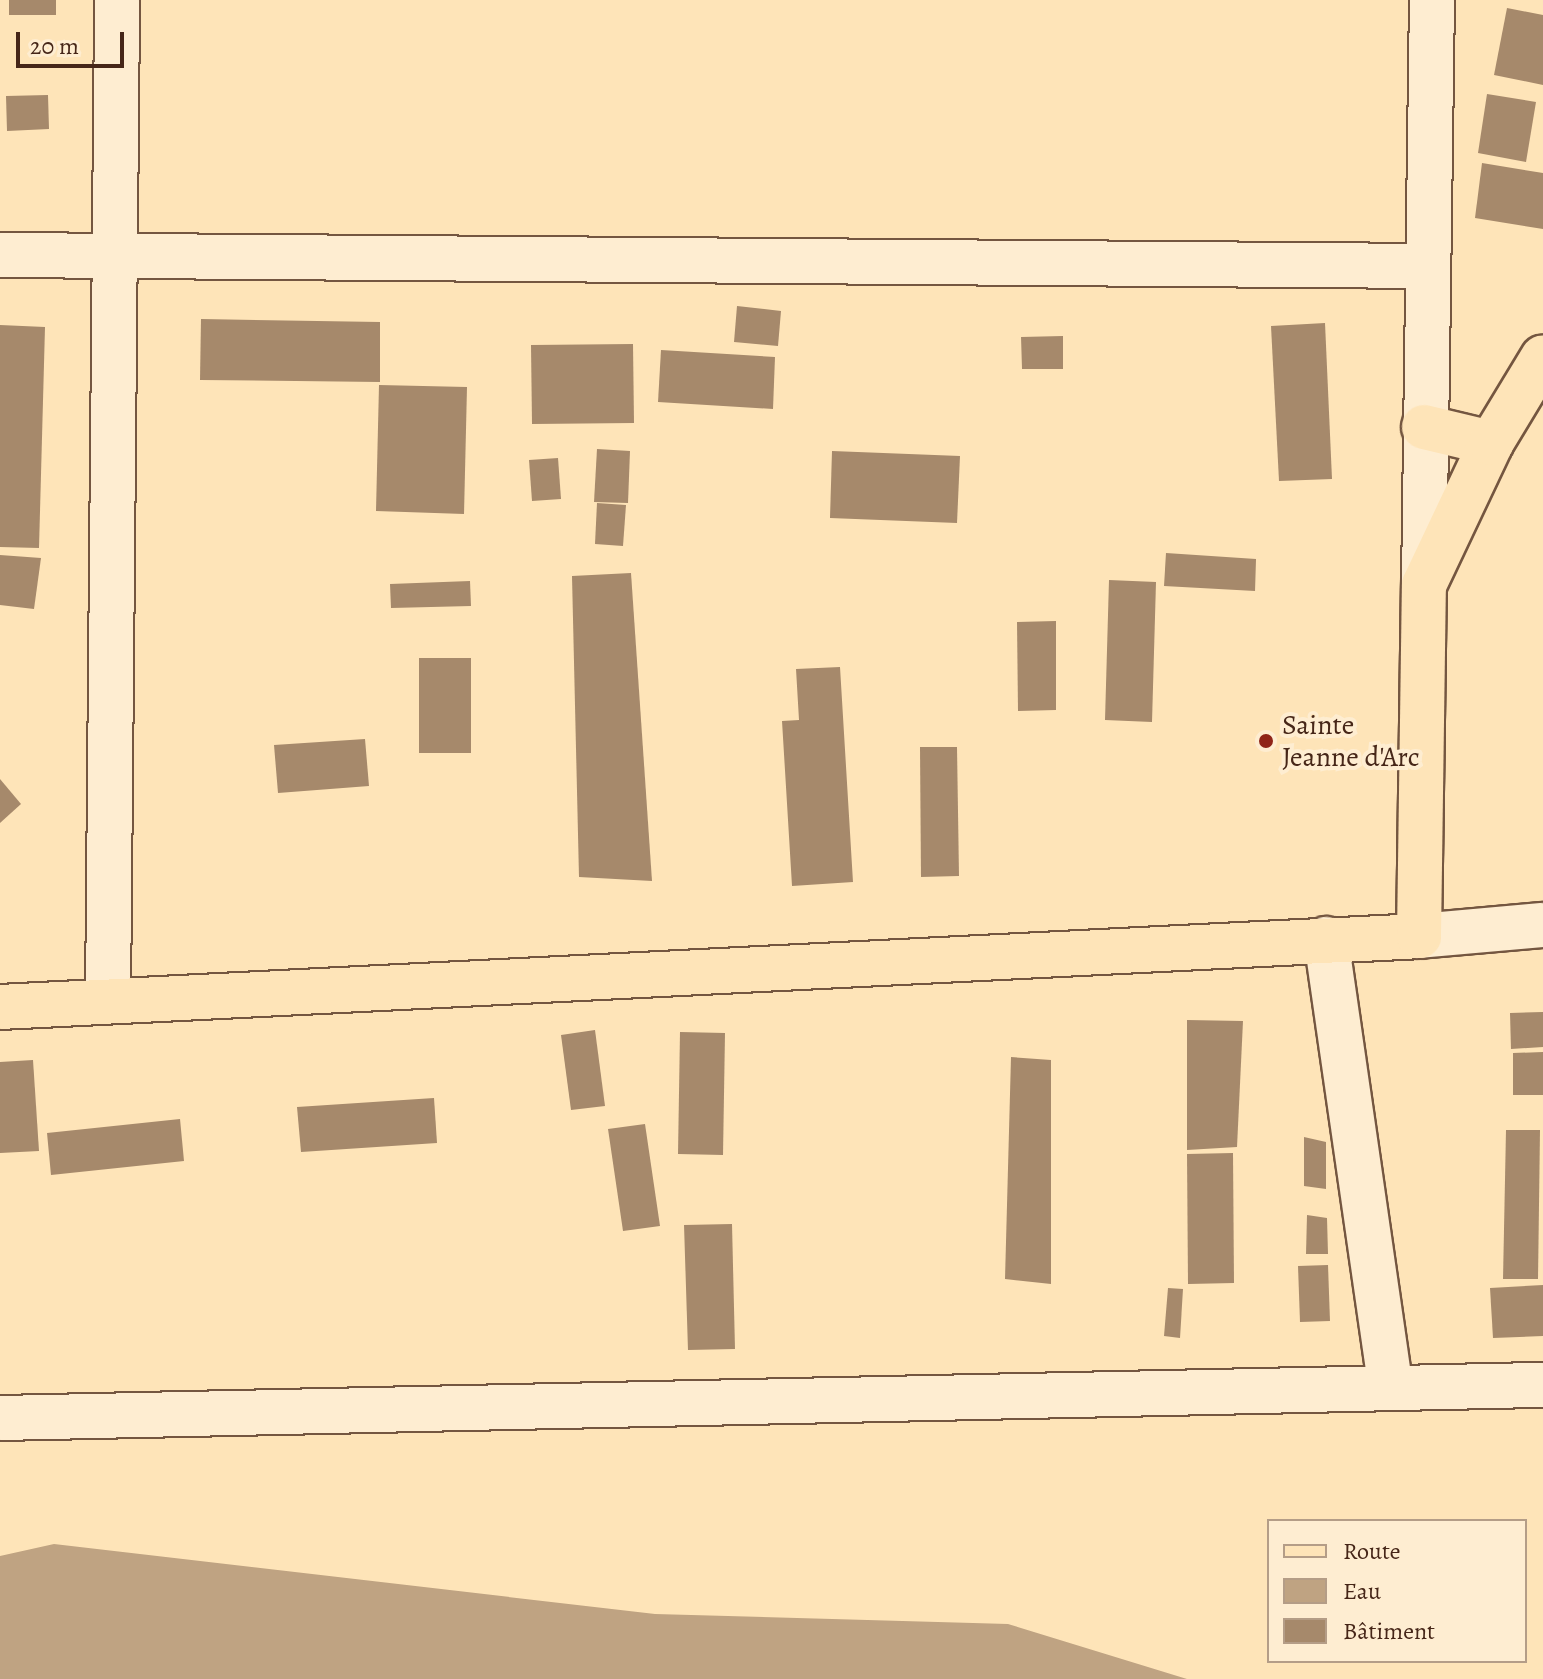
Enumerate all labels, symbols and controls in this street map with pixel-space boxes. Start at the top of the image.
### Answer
scale bar [20,16,128,66]
text: 20 m [30,30,79,62]
place label: Sainte Jeanne d'Arc [1282,708,1420,774]
marker: Sainte Jeanne d'Arc [1257,732,1275,750]
legend [1267,1519,1527,1663]
text: Route [1343,1535,1401,1567]
text: Eau [1343,1575,1381,1607]
text: Bâtiment [1343,1615,1435,1647]

